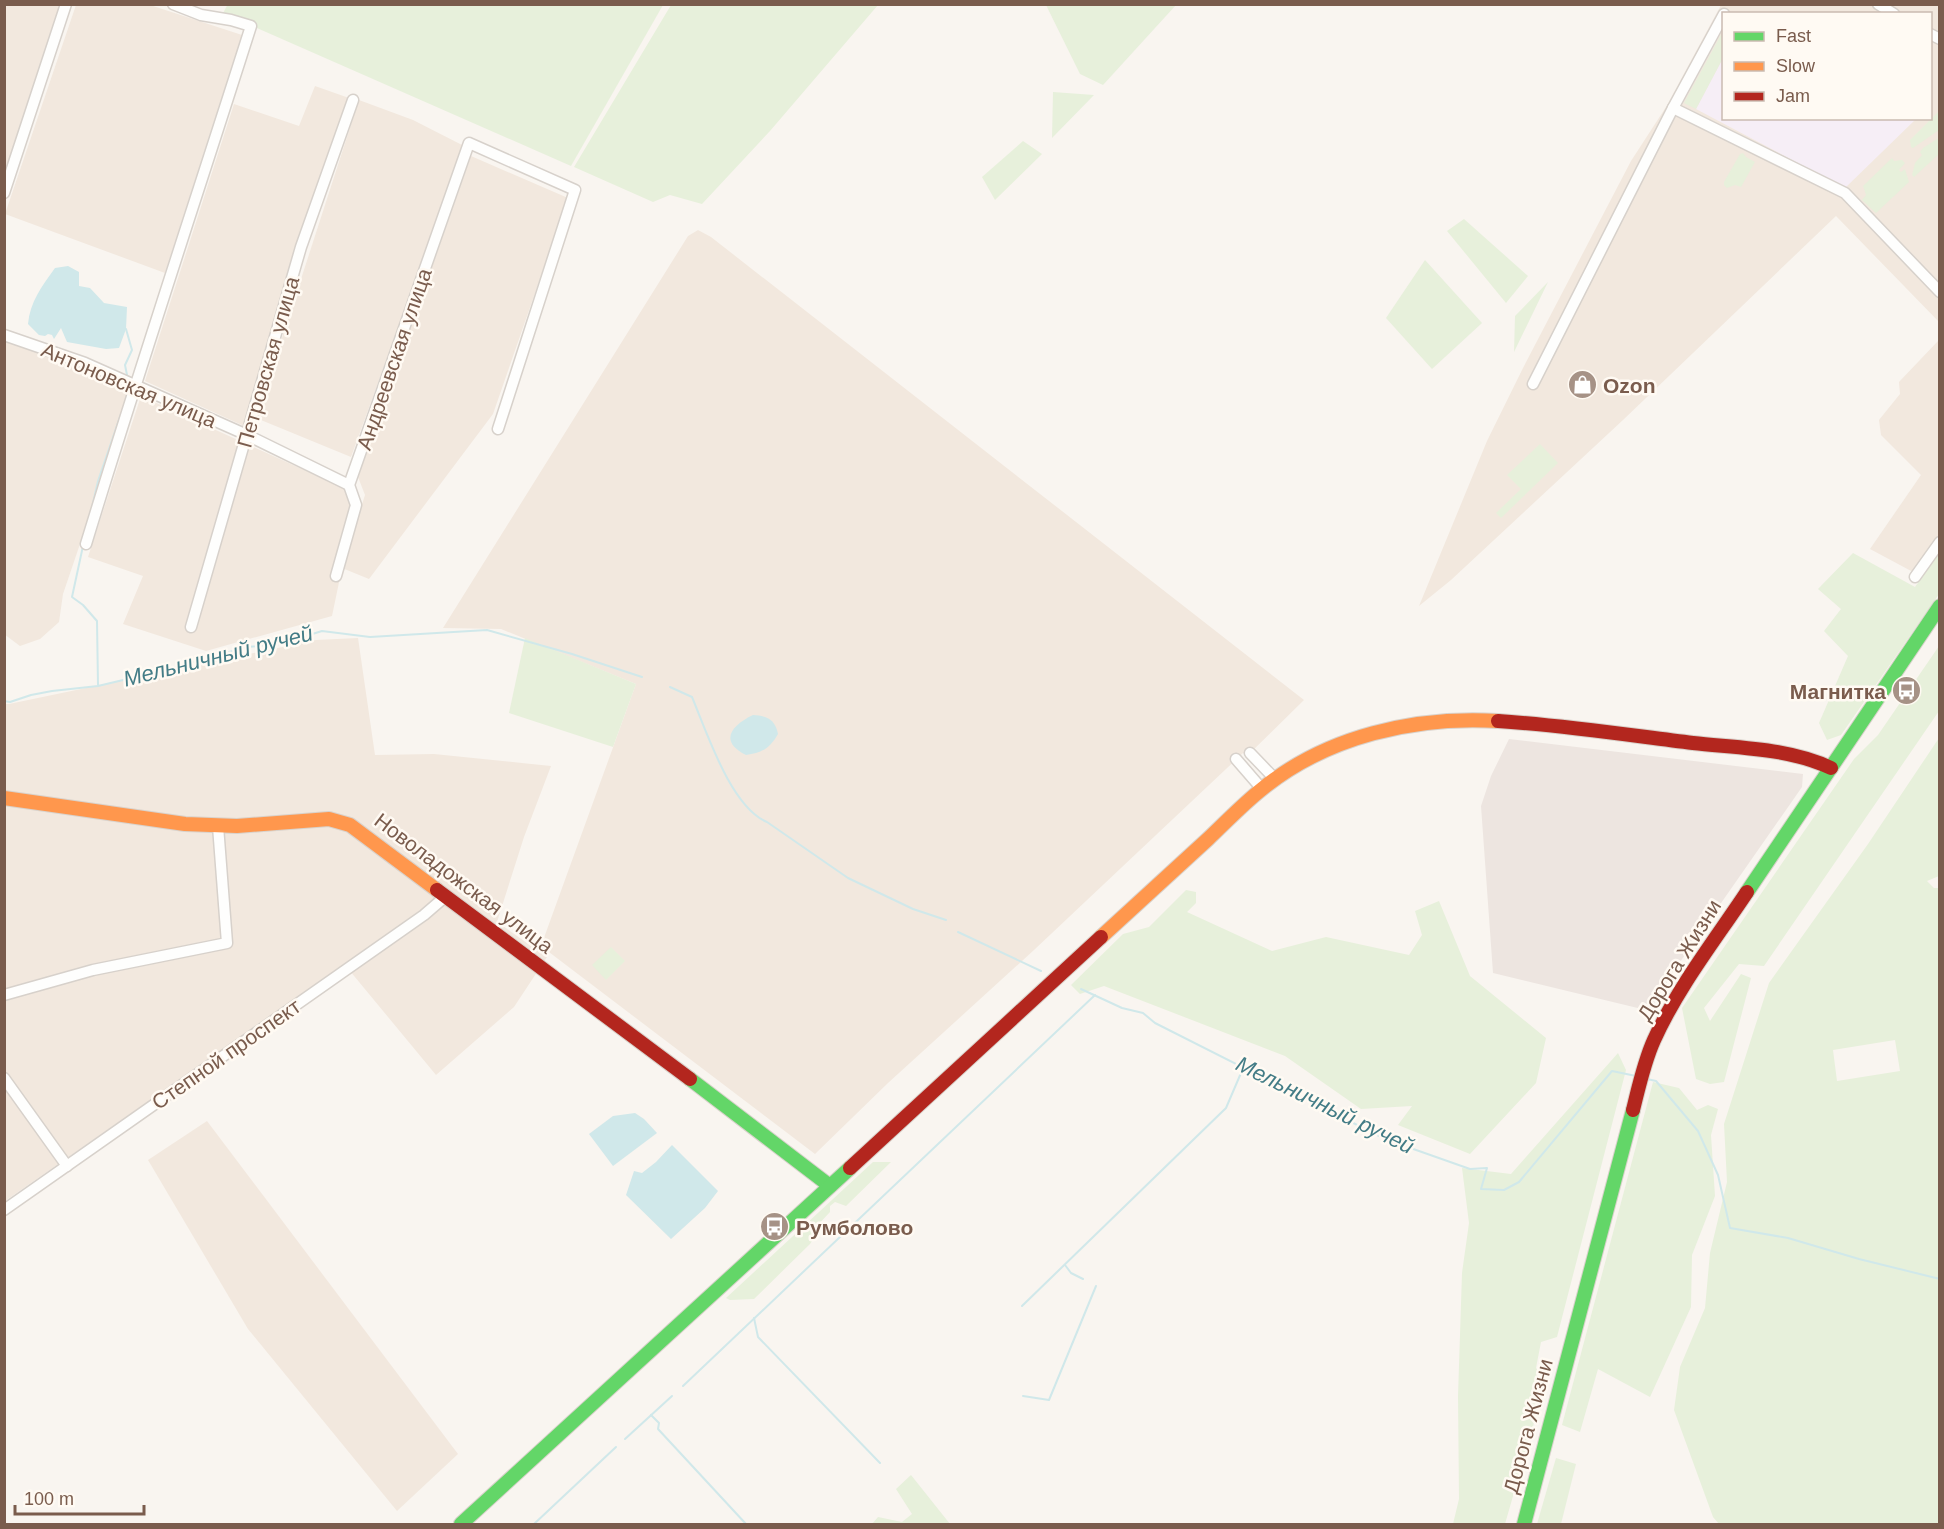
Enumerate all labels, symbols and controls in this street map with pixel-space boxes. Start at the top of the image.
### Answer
legend [1722,12,1932,120]
text: Fast [1776,26,1811,46]
text: Slow [1776,56,1816,76]
text: Jam [1776,86,1810,106]
street label: Андреевская улица [352,265,436,453]
street label: Петровская улица [233,274,303,450]
street label: Антоновская улица [38,338,220,432]
shop icon: Ozon [1566,369,1598,401]
place label: Ozon [1603,374,1656,397]
water label: Мельничный ручей [121,620,315,692]
bus stop icon: Магнитка [1891,675,1923,707]
place label: Магнитка [1790,680,1886,703]
street label: Новоладожская улица [370,808,558,958]
street label: Дорога Жизни [1633,895,1725,1025]
street label: Степной проспект [147,994,305,1114]
water label: Мельничный ручей [1232,1051,1418,1159]
bus stop icon: Румболово [759,1211,791,1243]
place label: Румболово [796,1216,913,1239]
street label: Дорога Жизни [1499,1356,1557,1496]
scale bar [15,1478,144,1516]
text: 100 m [24,1489,74,1509]

